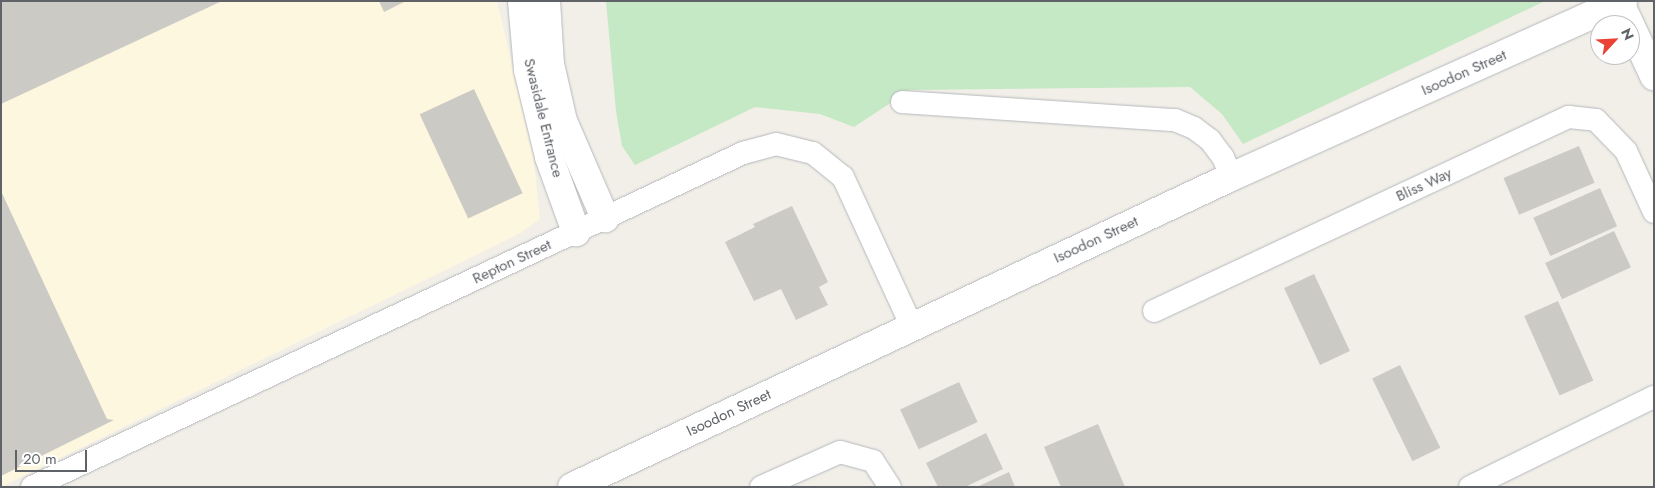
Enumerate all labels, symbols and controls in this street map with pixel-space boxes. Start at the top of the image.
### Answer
north arrow [1590,15,1640,65]
text: N [1616,25,1639,43]
street label: Isoodon Street [1419,46,1509,100]
street label: Swasidale Entrance [520,57,566,179]
street label: Bliss Way [1393,164,1455,206]
street label: Isoodon Street [1051,213,1141,267]
street label: Repton Street [470,236,554,288]
street label: Isoodon Street [684,386,774,440]
scale bar [18,440,90,472]
text: 20 m [23,448,57,470]

